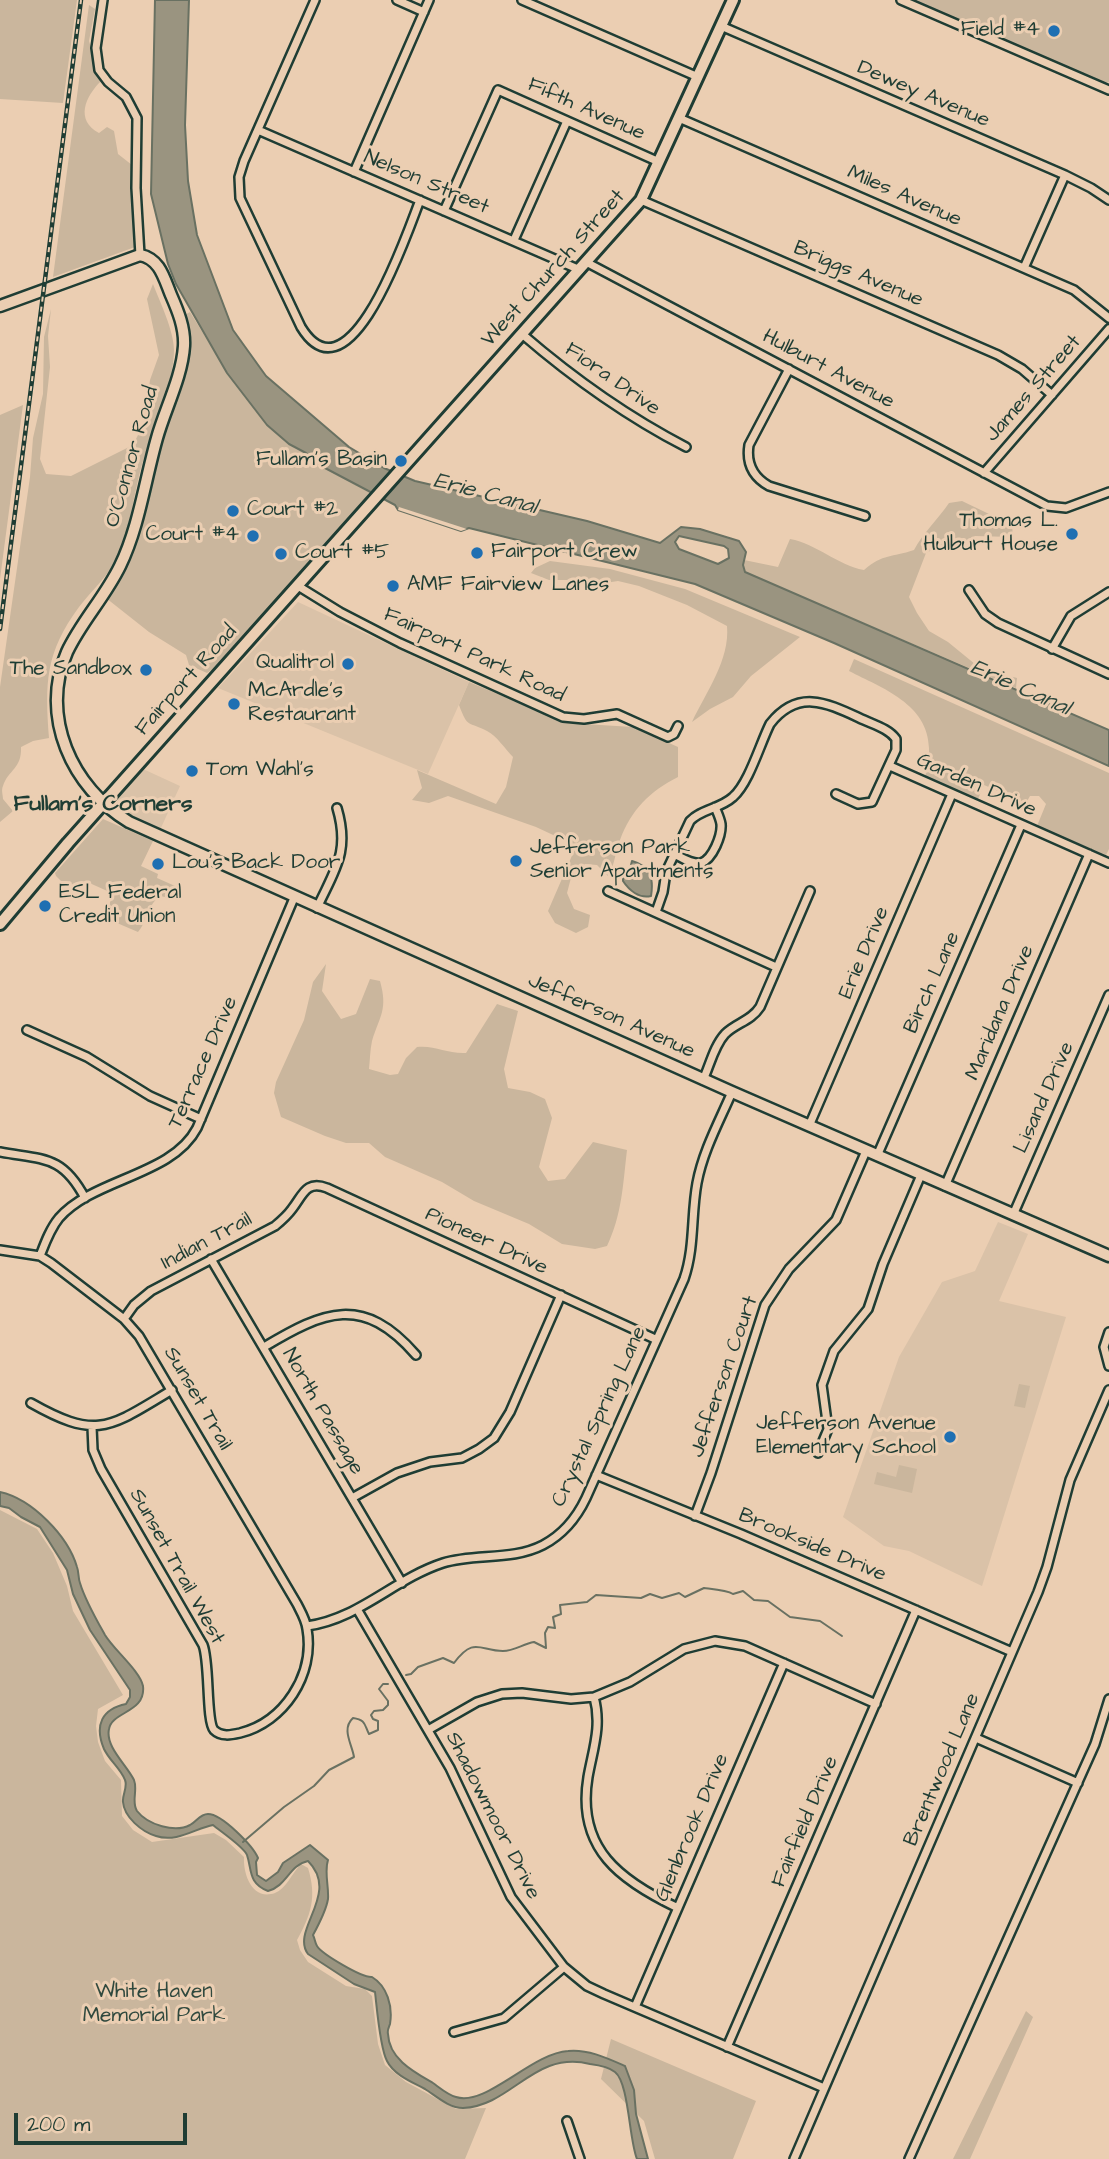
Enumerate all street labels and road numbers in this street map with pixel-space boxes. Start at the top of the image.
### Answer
street label: Dewey Avenue [853,56,993,134]
street label: Fifth Avenue [523,73,649,147]
street label: Nelson Street [359,145,493,221]
street label: Miles Avenue [843,161,965,233]
street label: West Church Street [477,185,631,353]
street label: Briggs Avenue [789,236,927,314]
street label: Hulburt Avenue [758,325,898,415]
street label: James Street [981,330,1087,448]
street label: Fiora Drive [559,338,665,422]
street label: O'Connor Road [101,384,165,530]
street label: Fairport Park Road [379,603,569,709]
street label: Fairport Road [131,620,243,742]
street label: Garden Drive [912,748,1040,824]
street label: Erie Drive [834,903,896,1003]
street label: Birch Lane [899,928,967,1038]
street label: Maridana Drive [961,942,1041,1084]
street label: Jefferson Avenue [524,969,698,1065]
street label: Terrace Drive [164,993,244,1133]
street label: Lisand Drive [1009,1038,1081,1158]
street label: Pioneer Drive [421,1203,551,1281]
street label: Indian Trail [157,1208,257,1276]
street label: Jefferson Court [686,1293,764,1461]
street label: Crystal Spring Lane [547,1323,653,1511]
street label: Sunset Trail [157,1343,237,1455]
street label: North Passage [276,1344,368,1480]
street label: Sunset Trail West [123,1485,229,1649]
street label: Brookside Drive [734,1504,890,1588]
street label: Brentwood Lane [899,1690,987,1850]
street label: Shadowmoor Drive [439,1728,545,1904]
street label: Glenbrook Drive [650,1750,736,1906]
street label: Fairfield Drive [767,1753,845,1891]

